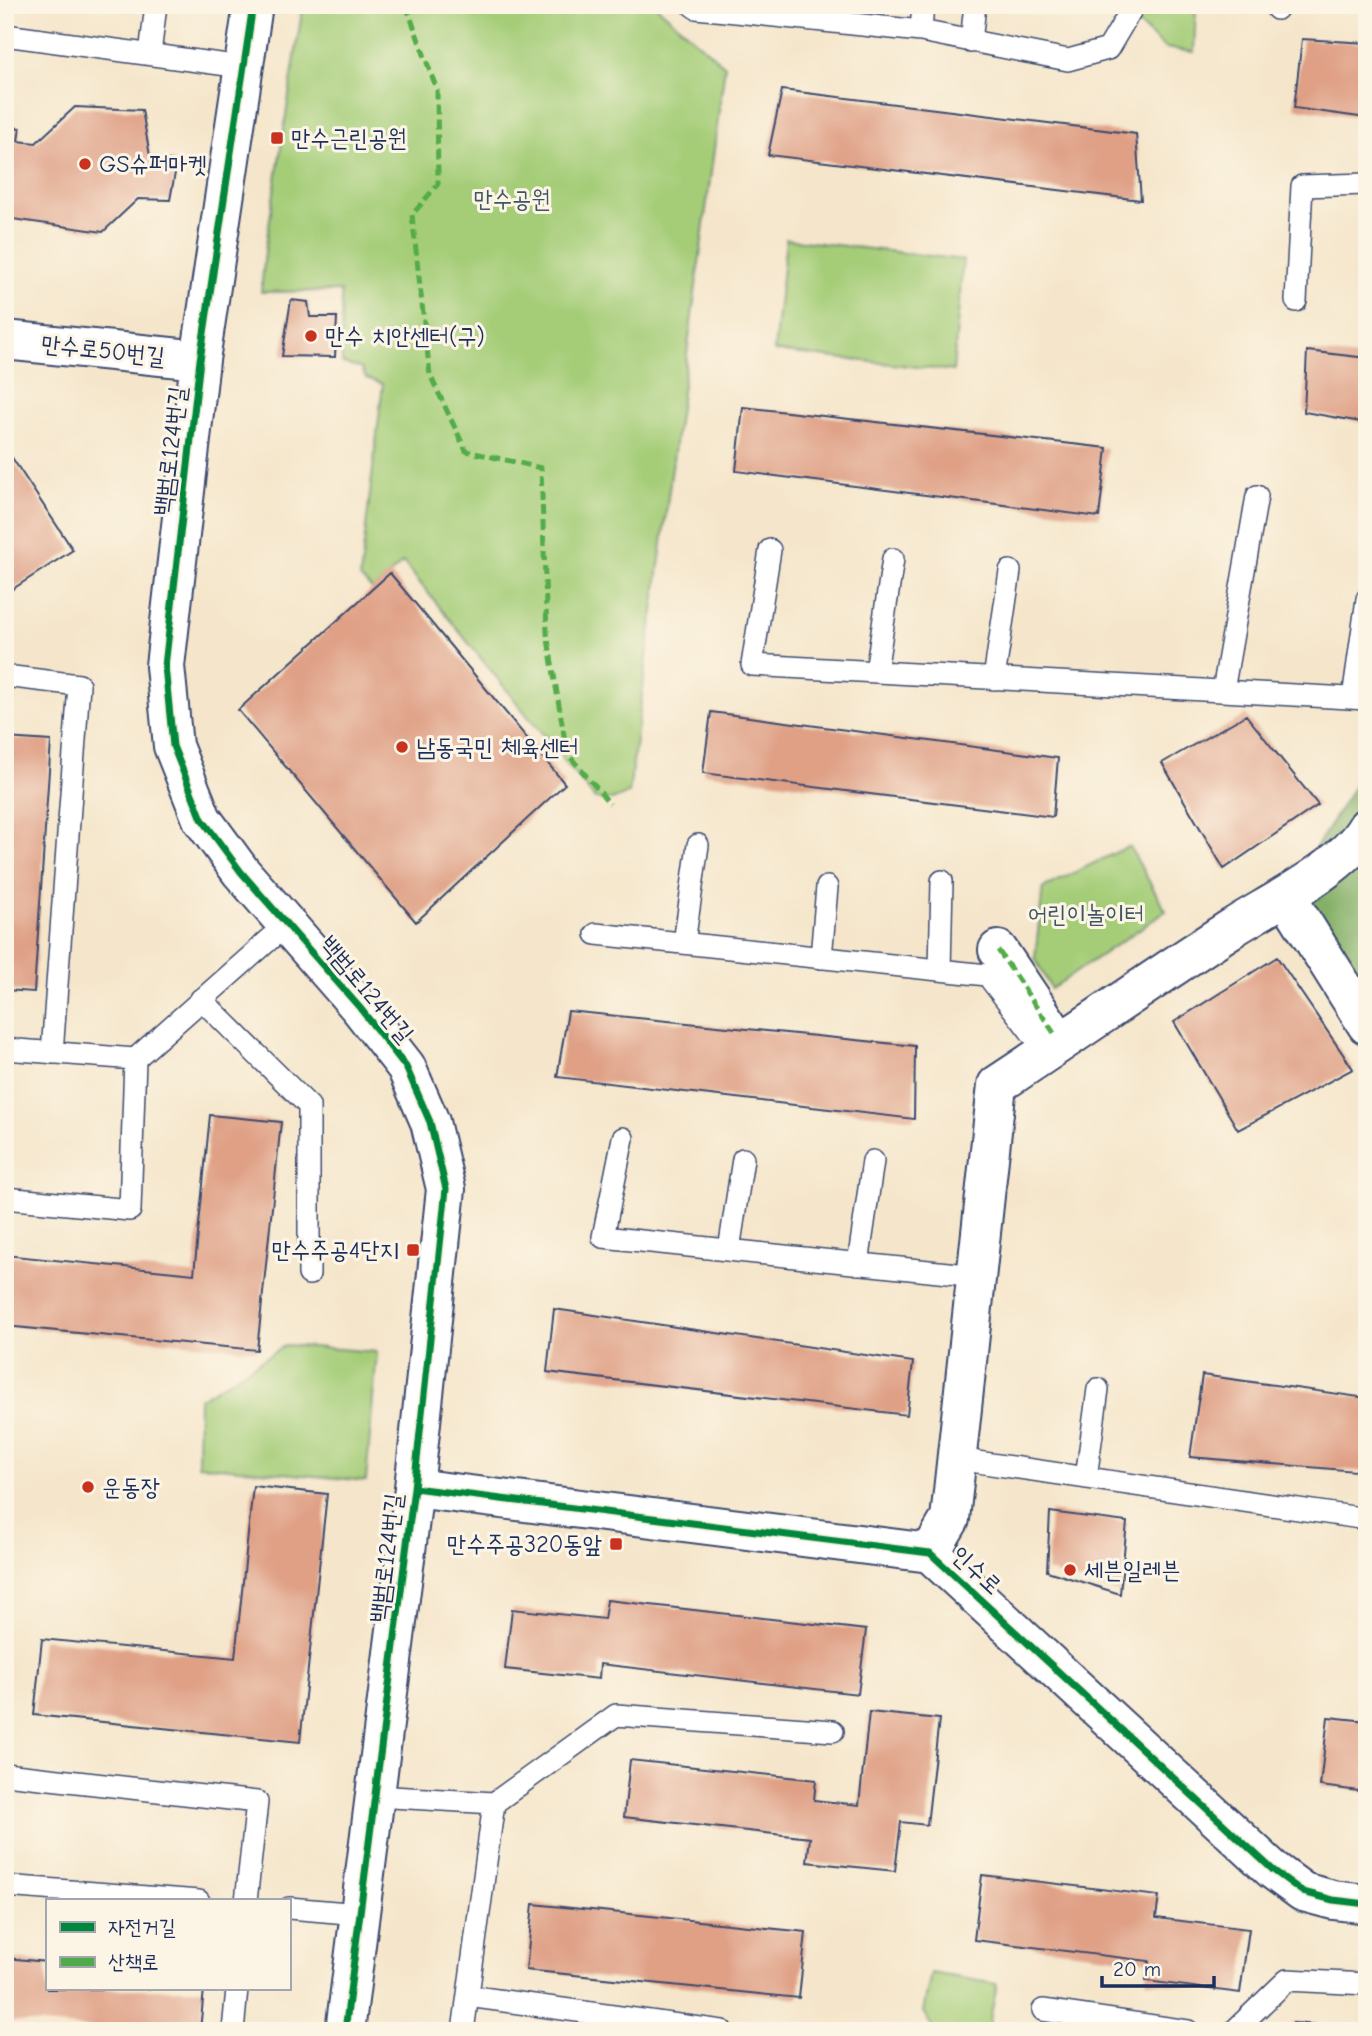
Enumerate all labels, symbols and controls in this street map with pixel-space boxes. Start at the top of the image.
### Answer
place label: 만수근린공원 [291,124,407,152]
marker: 만수근린공원 [269,130,285,146]
place label: GS슈퍼마켓 [99,150,207,178]
marker: GS슈퍼마켓 [77,156,93,172]
park label: 만수공원 [473,185,551,213]
place label: 만수 치안센터(구) [325,322,485,350]
marker: 만수 치안센터(구) [303,328,319,344]
street label: 만수로50번길 [40,330,166,370]
street label: 백범로124번길 [148,385,192,517]
place label: 남동국민 체육센터 [416,733,579,761]
marker: 남동국민 체육센터 [394,739,410,755]
park label: 어린이놀이터 [1028,900,1144,928]
street label: 백범로124번길 [314,930,420,1048]
place label: 만수주공4단지 [272,1236,399,1264]
marker: 만수주공4단지 [405,1242,421,1258]
place label: 운동장 [102,1473,160,1501]
marker: 운동장 [80,1479,96,1495]
street label: 백범로124번길 [364,1492,408,1624]
place label: 만수주공320동앞 [447,1530,602,1558]
marker: 만수주공320동앞 [608,1536,624,1552]
street label: 인수로 [946,1540,1008,1600]
place label: 세븐일레븐 [1084,1556,1181,1584]
marker: 세븐일레븐 [1062,1562,1078,1578]
legend [46,1899,290,1990]
text: 자전거길 [108,1915,176,1939]
scale bar [1102,1945,1214,1989]
text: 산책로 [108,1950,159,1974]
text: 20 m [1113,1957,1161,1981]

